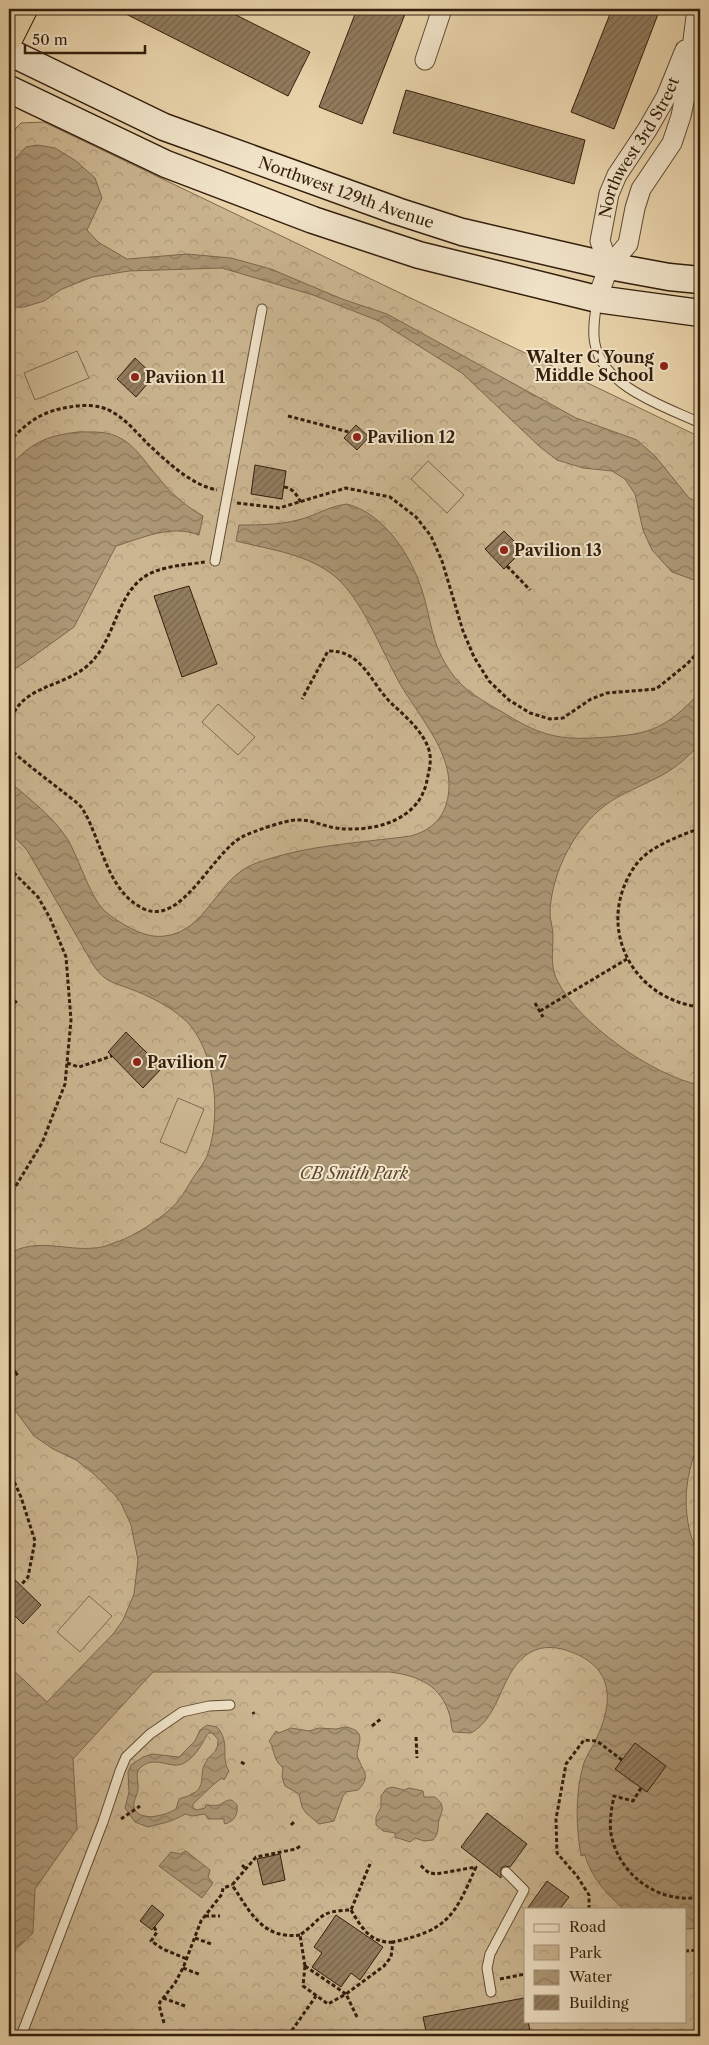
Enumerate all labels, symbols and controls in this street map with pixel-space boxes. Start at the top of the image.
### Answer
scale bar [25,22,145,54]
text: 50 m [32,30,68,49]
street label: Northwest 3rd Street [595,74,683,220]
street label: Northwest 129th Avenue [256,152,437,232]
place label: Walter C Young Middle School [525,347,655,385]
marker: Walter C Young Middle School [658,360,670,372]
place label: Paviion 11 [145,367,226,387]
marker: Paviion 11 [129,371,141,383]
place label: Pavilion 12 [367,427,455,447]
marker: Pavilion 12 [351,431,363,443]
place label: Pavilion 13 [514,540,602,560]
marker: Pavilion 13 [498,544,510,556]
place label: Pavilion 7 [147,1052,228,1072]
marker: Pavilion 7 [131,1056,143,1068]
park label: CB Smith Park [300,1163,409,1183]
legend [524,1908,686,2022]
text: Road [569,1917,606,1936]
text: Park [569,1943,603,1962]
text: Water [568,1967,613,1986]
text: Building [569,1993,629,2012]

